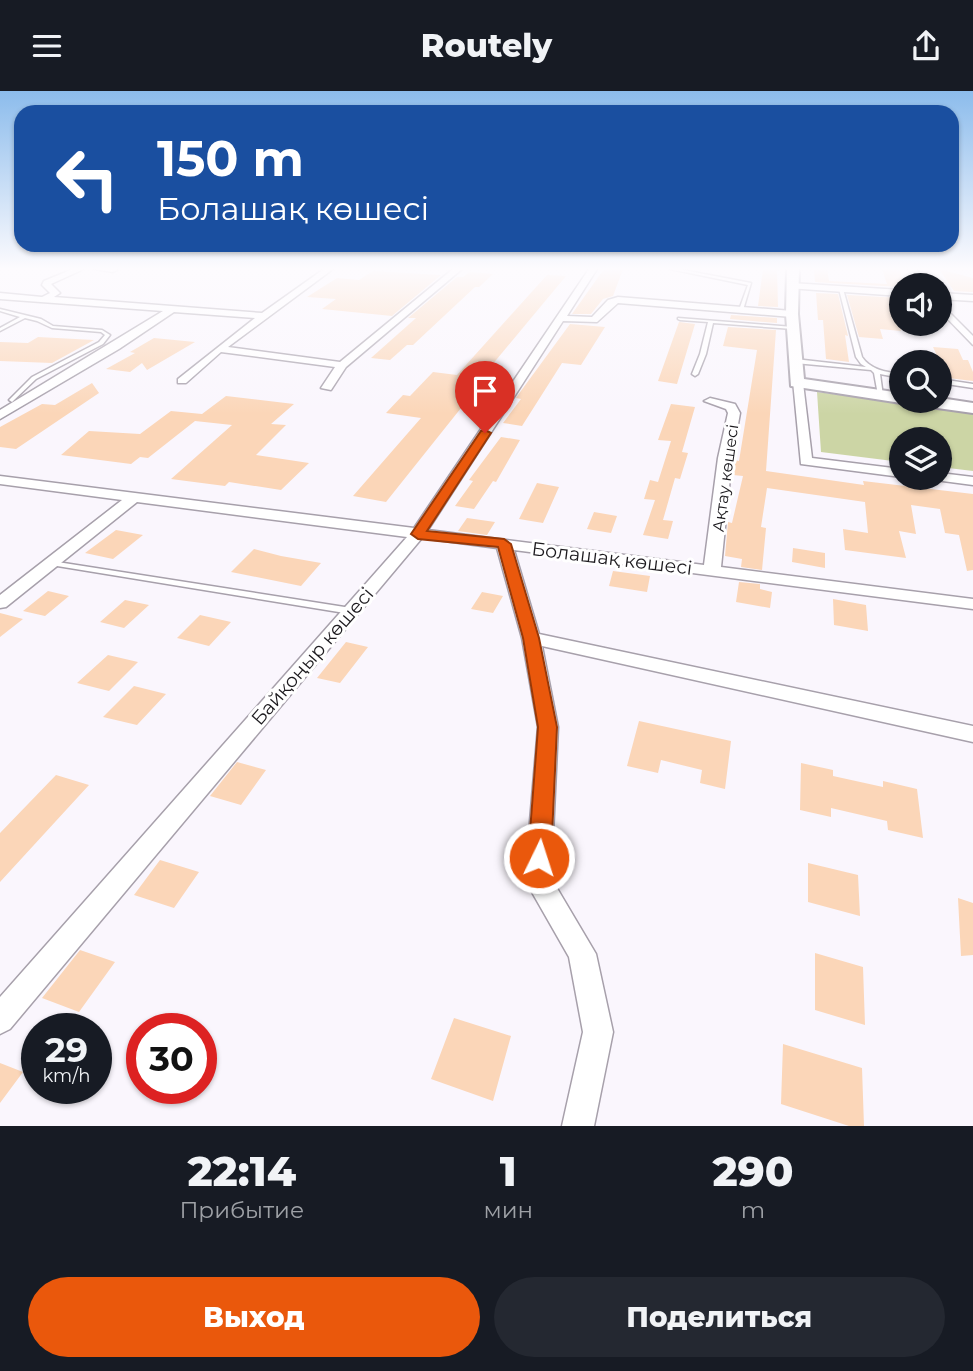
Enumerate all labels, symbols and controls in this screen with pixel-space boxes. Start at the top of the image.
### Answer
text: Routely [421,26,552,65]
icon: menu [28,27,66,65]
icon: share [907,27,945,65]
text: 150 m [157,129,304,188]
icon: left [42,133,133,224]
text: Болашақ көшесі [157,189,429,228]
map controls [889,273,952,490]
button: sound [889,273,952,336]
button: search [889,350,952,413]
pin [455,361,515,433]
icon: arrive [466,372,504,410]
street label: Ақтау көшесі [709,423,742,533]
button: layers [889,427,952,490]
street label: Болашақ көшесі [530,537,694,580]
street label: Байқоңыр көшесі [246,583,378,730]
position arrow [502,821,576,895]
speed limit sign: 30 [126,1013,217,1104]
text: 29 [45,1028,88,1071]
text: km/h [42,1065,91,1087]
text: 22:14 [187,1145,296,1197]
text: 1 [500,1145,517,1197]
text: 290 [712,1145,794,1197]
text: Прибытие [179,1196,304,1224]
text: мин [484,1196,533,1224]
text: m [741,1196,765,1224]
button: Выход [28,1277,480,1357]
button: Поделиться [494,1277,945,1357]

